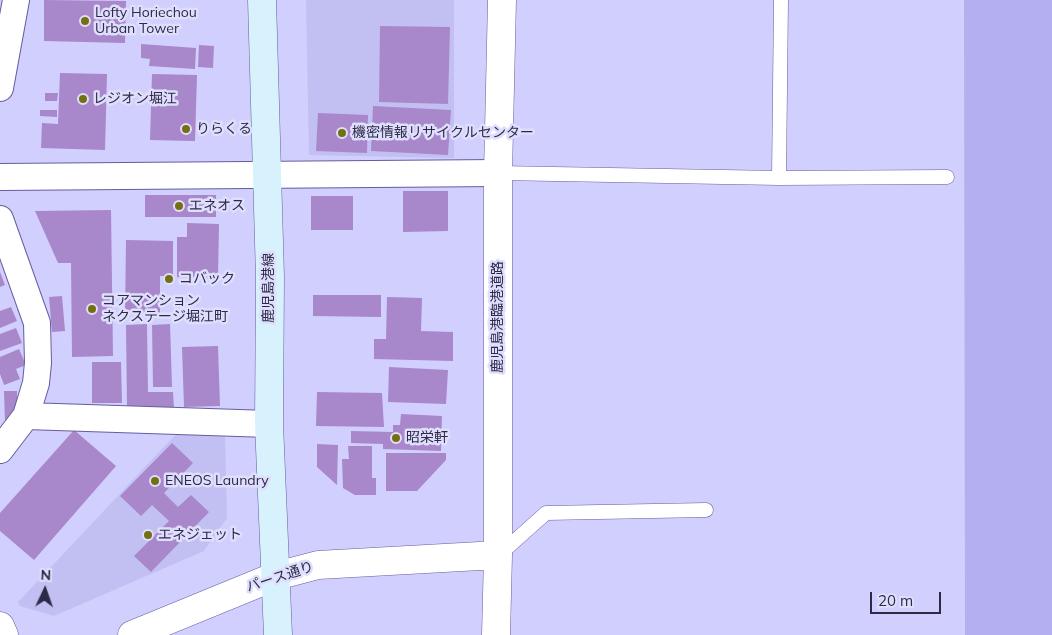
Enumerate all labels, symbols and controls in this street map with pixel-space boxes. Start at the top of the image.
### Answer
place label: Lofty Horiechou Urban Tower [95,5,197,38]
marker: Lofty Horiechou Urban Tower [79,15,91,27]
place label: レジオン堀江 [93,91,177,107]
marker: レジオン堀江 [77,93,89,105]
place label: りらくる [196,121,252,137]
marker: りらくる [180,123,192,135]
place label: 機密情報リサイクルセンター [352,125,534,141]
marker: 機密情報リサイクルセンター [336,127,348,139]
place label: エネオス [189,198,245,214]
marker: エネオス [173,200,185,212]
street label: 鹿児島港線 [261,253,277,323]
street label: 鹿児島港臨港道路 [490,261,506,373]
place label: コバック [179,271,235,287]
marker: コバック [163,273,175,285]
place label: コアマンション ネクステージ堀江町 [102,293,228,326]
marker: コアマンション ネクステージ堀江町 [86,303,98,315]
place label: 昭栄軒 [406,430,448,446]
marker: 昭栄軒 [390,432,402,444]
place label: ENEOS Laundry [165,473,269,489]
marker: ENEOS Laundry [149,475,161,487]
place label: エネジェット [158,527,242,543]
marker: エネジェット [142,529,154,541]
street label: パース通り [244,558,316,596]
north arrow [20,565,70,615]
text: N [40,566,52,584]
scale bar [872,582,943,614]
text: 20 m [878,591,913,610]

